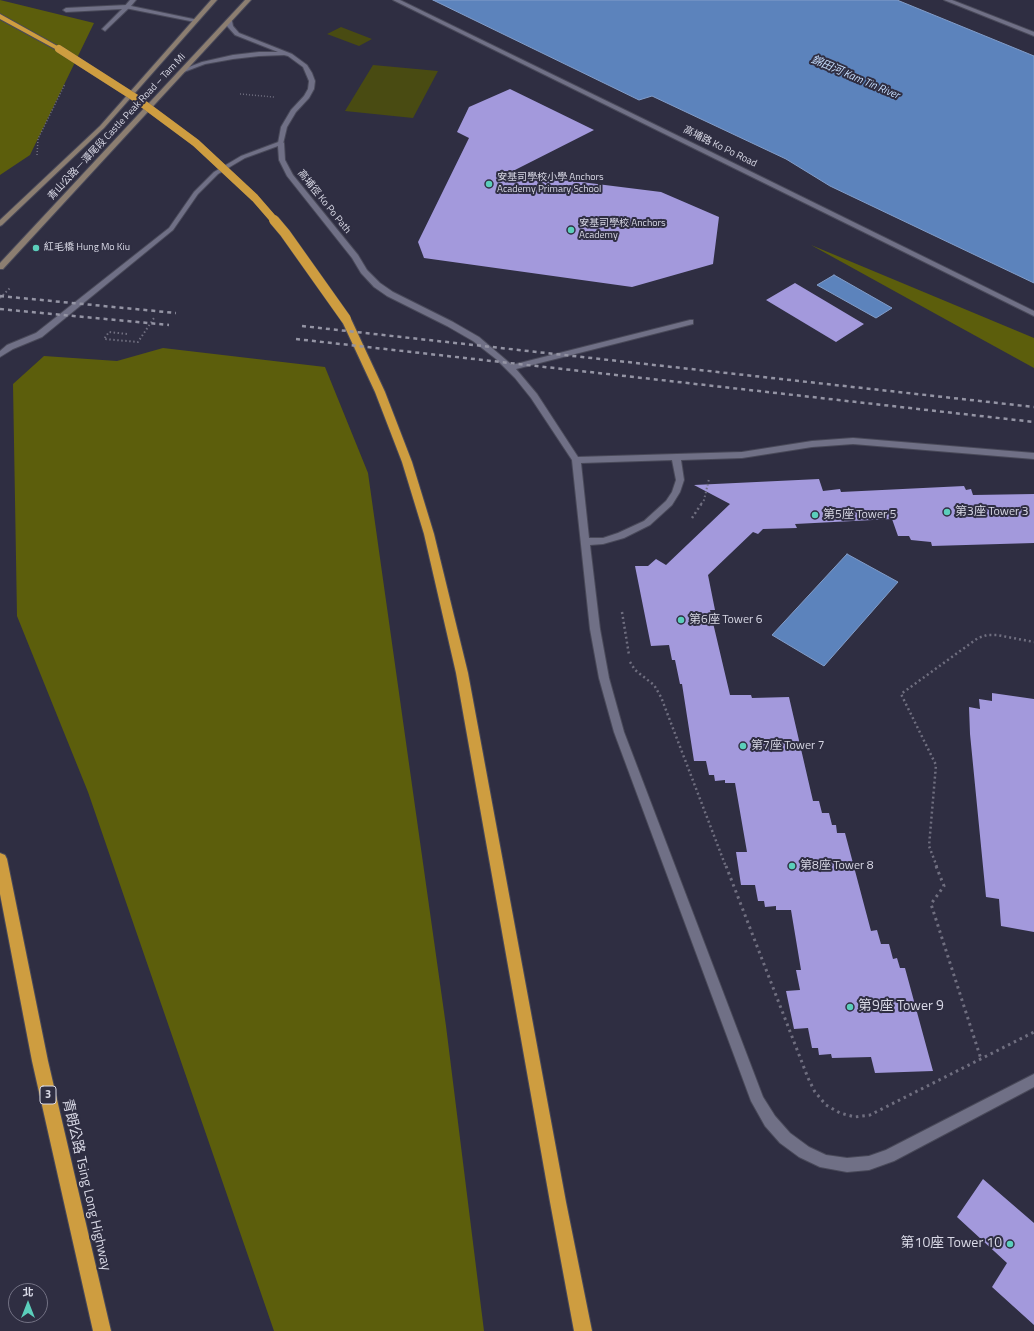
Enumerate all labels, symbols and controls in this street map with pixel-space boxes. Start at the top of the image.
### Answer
street label: 青山公路－潭尾段 Castle Peak Road – Tam Mi [46,51,188,203]
water label: 錦田河 Kam Tin River [809,53,901,103]
street label: 高埔路 Ko Po Road [681,124,759,170]
street label: 高埔徑 Ko Po Path [295,168,353,236]
place label: 安基司學校小學 Anchors Academy Primary School [497,172,604,196]
marker: 安基司學校小學 Anchors Academy Primary School [484,179,494,189]
place label: 安基司學校 Anchors Academy [579,218,666,242]
marker: 安基司學校 Anchors Academy [566,225,576,235]
place label: 紅毛橋 Hung Mo Kiu [44,242,130,254]
marker: 紅毛橋 Hung Mo Kiu [31,243,41,253]
place label: 第3座 Tower 3 [955,505,1029,519]
marker: 第3座 Tower 3 [942,507,952,517]
place label: 第5座 Tower 5 [823,508,897,522]
marker: 第5座 Tower 5 [810,510,820,520]
place label: 第6座 Tower 6 [689,613,763,627]
marker: 第6座 Tower 6 [676,615,686,625]
place label: 第7座 Tower 7 [751,739,825,753]
marker: 第7座 Tower 7 [738,741,748,751]
place label: 第8座 Tower 8 [800,859,874,873]
marker: 第8座 Tower 8 [787,861,797,871]
place label: 第9座 Tower 9 [858,999,944,1015]
marker: 第9座 Tower 9 [845,1002,855,1012]
road number: 3 [40,1086,56,1104]
street label: 青朗公路 Tsing Long Highway [58,1097,114,1273]
place label: 第10座 Tower 10 [901,1236,1002,1252]
marker: 第10座 Tower 10 [1005,1239,1015,1249]
north arrow [8,1283,48,1323]
text: 北 [23,1284,34,1300]

